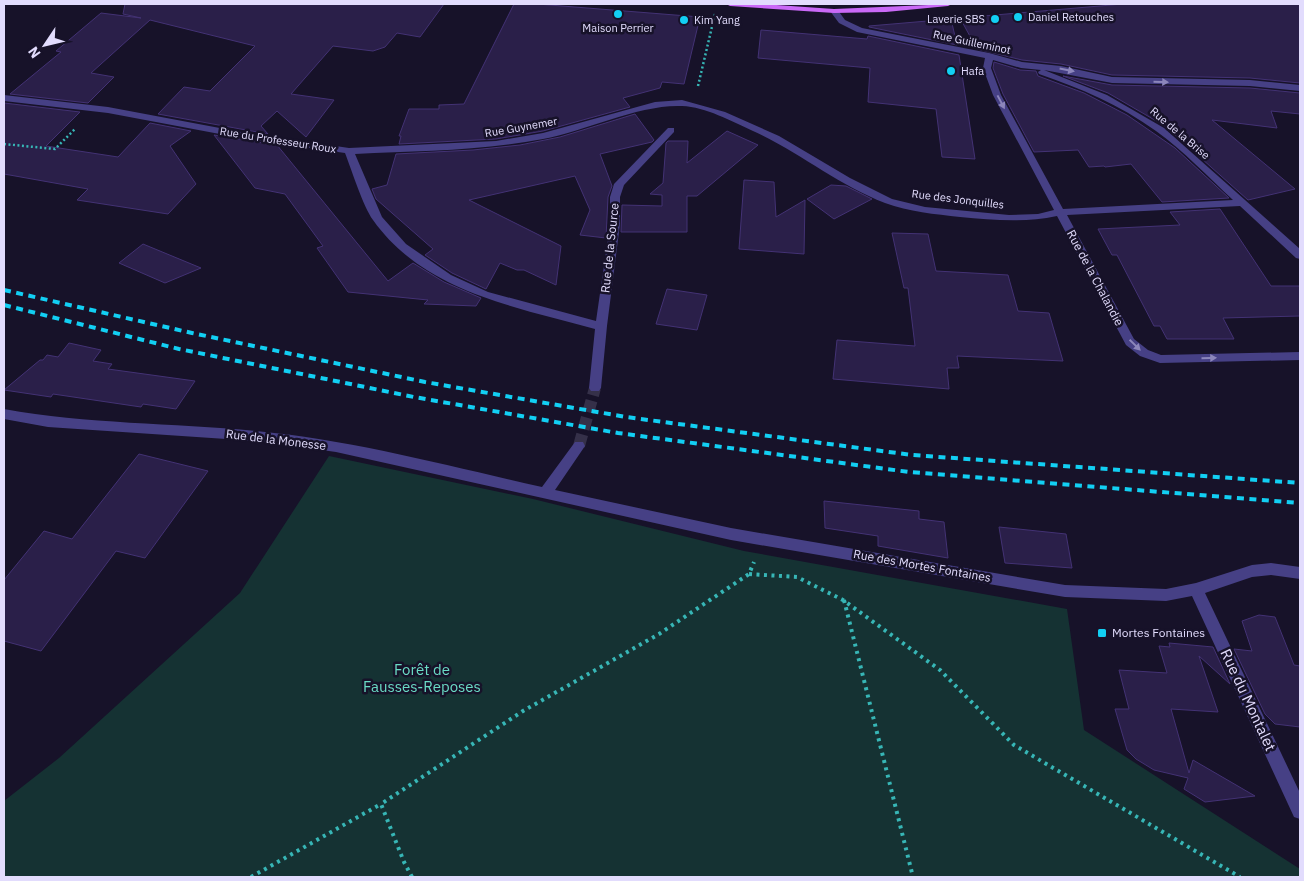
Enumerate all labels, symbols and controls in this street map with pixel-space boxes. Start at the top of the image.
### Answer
marker: Maison Perrier [612,8,624,20]
place label: Daniel Retouches [1028,10,1114,24]
marker: Daniel Retouches [1012,11,1024,23]
place label: Laverie SBS [927,12,985,26]
place label: Kim Yang [694,13,740,27]
marker: Laverie SBS [989,13,1001,25]
marker: Kim Yang [678,14,690,26]
north arrow [20,20,70,70]
place label: Maison Perrier [582,21,654,35]
street label: Rue Guilleminot [932,27,1012,57]
text: N [24,43,45,62]
place label: Hafa [961,64,984,78]
marker: Hafa [945,65,957,77]
one-way arrow [1059,67,1075,75]
one-way arrow [1153,78,1169,86]
one-way arrow [997,95,1005,110]
street label: Rue de la Brise [1147,104,1213,162]
street label: Rue Guynemer [484,114,558,140]
street label: Rue du Professeur Roux [219,124,338,156]
street label: Rue des Jonquilles [911,186,1005,212]
street label: Rue de la Source [597,202,622,294]
street label: Rue de la Chalandie [1064,227,1127,329]
one-way arrow [1129,339,1141,351]
one-way arrow [1201,353,1217,361]
street label: Rue de la Monesse [225,426,327,453]
street label: Rue des Mortes Fontaines [852,546,992,585]
place label: Mortes Fontaines [1112,625,1205,640]
marker: Mortes Fontaines [1096,627,1108,639]
street label: Rue du Montalet [1216,646,1280,754]
park label: Forêt de Fausses-Reposes [363,660,481,696]

